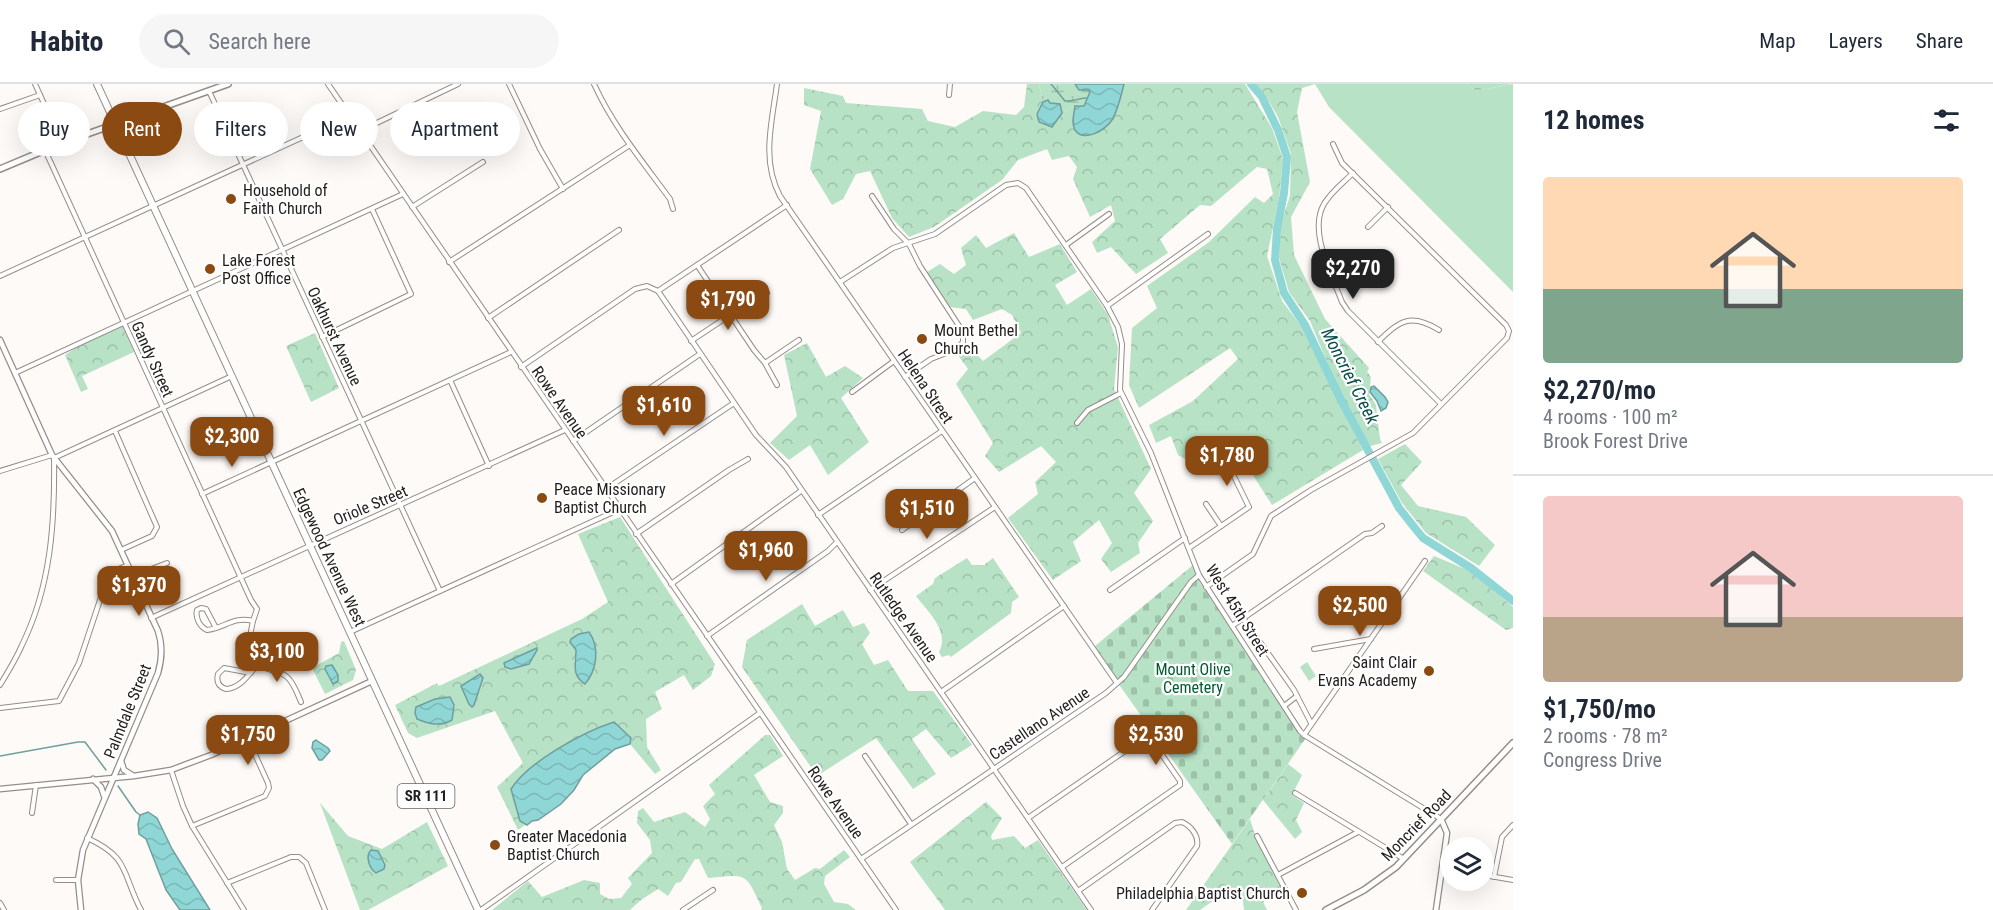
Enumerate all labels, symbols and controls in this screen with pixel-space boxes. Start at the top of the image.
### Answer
search box [139,14,559,68]
text: Habito [30,25,103,58]
icon: search [160,25,193,58]
text: Search here [208,29,311,54]
text: Map [1759,29,1796,53]
text: Layers [1829,29,1883,53]
text: Share [1916,29,1963,53]
chip: Buy [18,102,90,156]
chip: Rent [102,102,182,156]
chip: Filters [194,102,288,156]
chip: New [300,102,378,156]
chip: Apartment [390,102,520,156]
icon: filters [1930,104,1963,137]
text: 12 homes [1543,105,1645,135]
place label: Household of Faith Church [243,181,328,218]
marker: Household of Faith Church [224,192,238,206]
icon: home [1699,216,1807,324]
pin: $2,270 [1304,249,1402,300]
place label: Lake Forest Post Office [222,251,296,288]
text: $2,270 [1325,256,1381,280]
marker: Lake Forest Post Office [203,262,217,276]
pin: $1,790 [679,280,777,331]
street label: Oakhurst Avenue [303,284,366,389]
text: $1,790 [700,287,756,311]
street label: Gandy Street [127,319,178,400]
place label: Mount Bethel Church [934,321,1018,358]
water label: Moncrief Creek [1317,324,1384,428]
marker: Mount Bethel Church [915,332,929,346]
street label: Helena Street [894,346,957,427]
street label: Rowe Avenue [528,362,592,442]
text: $2,270/mo [1543,375,1656,405]
pin: $1,610 [615,386,713,437]
text: $1,610 [636,393,692,417]
text: 4 rooms · 100 m² [1543,405,1678,429]
pin: $2,300 [183,417,281,468]
text: $2,300 [204,424,260,448]
text: Brook Forest Drive [1543,429,1688,453]
pin: $1,780 [1178,436,1276,487]
text: $1,780 [1199,443,1255,467]
place label: Peace Missionary Baptist Church [554,480,666,517]
street label: Oriole Street [330,481,410,530]
street label: Edgewood Avenue West [289,485,370,630]
pin: $1,510 [878,489,976,540]
marker: Peace Missionary Baptist Church [535,491,549,505]
text: $1,510 [899,496,955,520]
pin: $1,960 [717,531,815,582]
icon: home [1699,535,1807,643]
text: $1,960 [738,538,794,562]
street label: West 45th Street [1202,561,1273,660]
pin: $1,370 [90,566,188,617]
street label: Rutledge Avenue [866,569,942,666]
text: $1,370 [111,573,167,597]
pin: $2,500 [1311,586,1409,637]
text: $2,500 [1332,593,1388,617]
pin: $3,100 [228,632,326,683]
text: $3,100 [249,639,305,663]
place label: Saint Clair Evans Academy [1318,653,1417,690]
park label: Mount Olive Cemetery [1155,660,1231,697]
street label: Palmdale Street [100,661,155,761]
marker: Saint Clair Evans Academy [1422,664,1436,678]
street label: Castellano Avenue [986,683,1093,764]
text: $1,750/mo [1543,694,1656,724]
pin: $1,750 [199,715,297,766]
pin: $2,530 [1107,715,1205,766]
text: $1,750 [220,722,276,746]
text: $2,530 [1128,722,1184,746]
text: 2 rooms · 78 m² [1543,724,1668,748]
text: Congress Drive [1543,748,1662,772]
street label: Rowe Avenue [804,762,868,842]
road number: SR 111 [398,784,454,808]
street label: Moncrief Road [1378,786,1455,865]
place label: Greater Macedonia Baptist Church [507,827,627,864]
map controls [1440,837,1494,891]
button: layers [1440,837,1494,891]
marker: Greater Macedonia Baptist Church [488,838,502,852]
place label: Philadelphia Baptist Church [1116,884,1290,903]
marker: Philadelphia Baptist Church [1295,886,1309,900]

